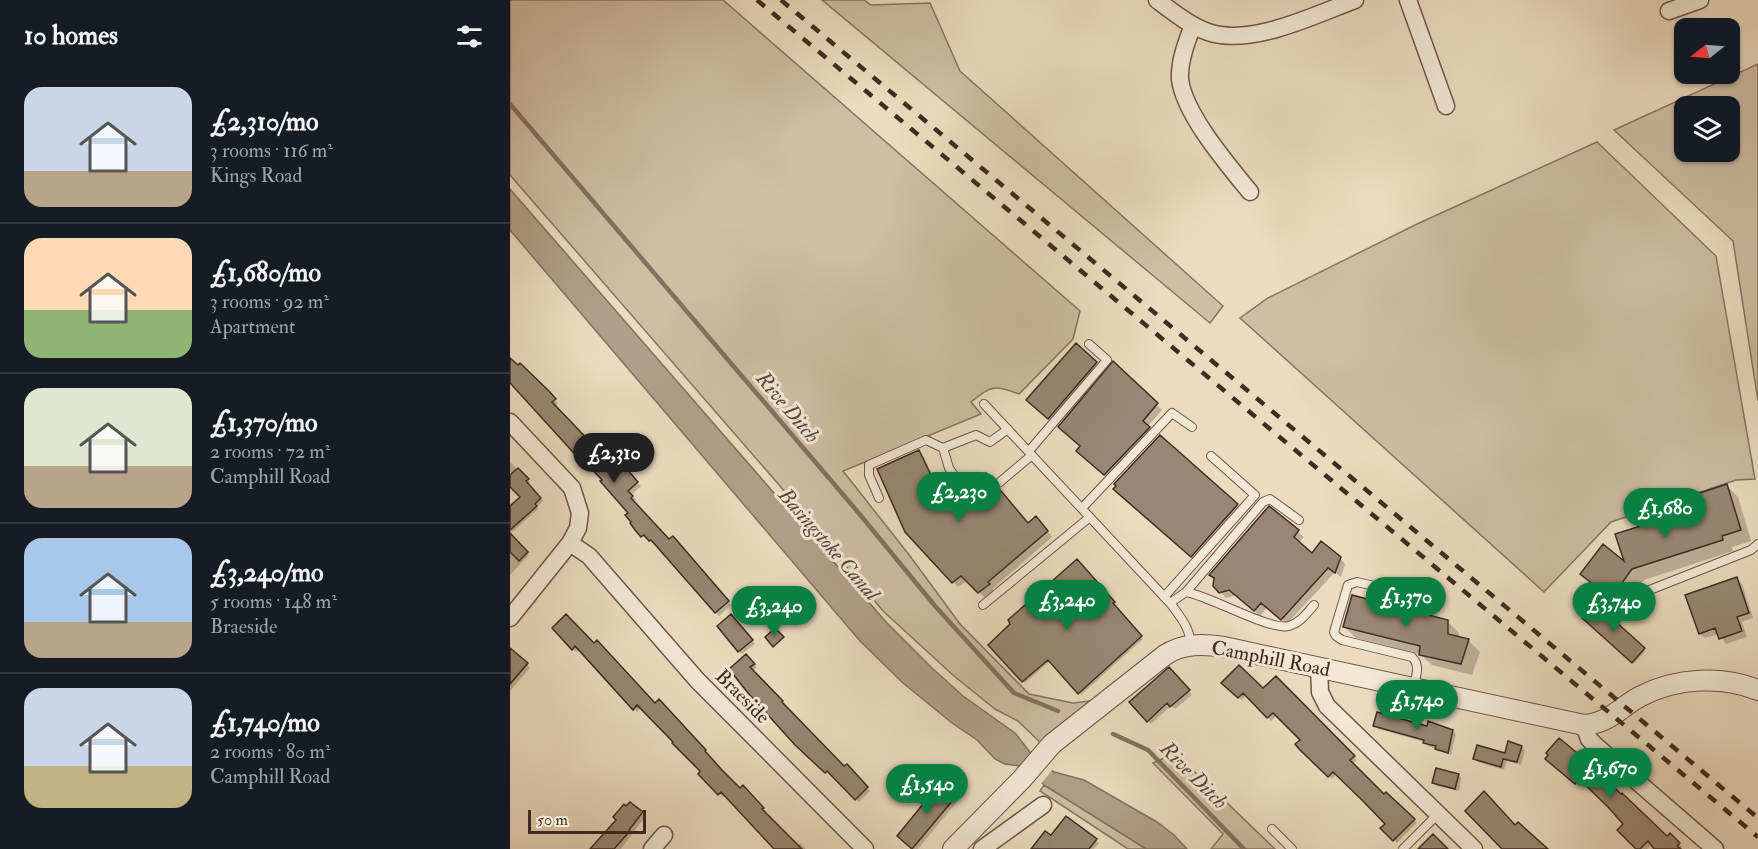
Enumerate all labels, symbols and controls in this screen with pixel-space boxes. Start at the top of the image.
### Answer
north arrow [1674,18,1740,84]
map controls [1674,18,1740,162]
text: 10 homes [24,20,118,52]
icon: filters [453,20,486,53]
button: layers [1674,96,1740,162]
text: £2,310/mo [210,106,319,138]
icon: home [72,111,144,183]
text: 3 rooms · 116 m² [210,138,333,163]
text: Kings Road [210,163,302,188]
text: £1,680/mo [210,257,321,289]
icon: home [72,262,144,334]
text: 3 rooms · 92 m² [210,289,329,314]
text: Apartment [210,314,295,339]
water label: Rive Ditch [749,365,825,449]
text: £1,370/mo [210,407,317,439]
icon: home [72,412,144,484]
pin: £2,310 [565,433,663,484]
text: 2 rooms · 72 m² [210,439,330,464]
text: £2,310 [587,440,641,465]
text: Camphill Road [210,464,330,489]
pin: £2,230 [910,472,1008,523]
text: £2,230 [931,479,987,504]
water label: Basingstoke Canal [772,482,886,608]
pin: £1,680 [1616,488,1714,539]
text: £1,680 [1637,495,1693,520]
text: £3,240/mo [210,557,324,589]
icon: home [72,562,144,634]
pin: £1,370 [1357,577,1455,628]
pin: £3,240 [1018,580,1116,631]
pin: £3,740 [1565,582,1663,633]
text: £1,370 [1380,584,1432,609]
pin: £3,240 [725,586,823,637]
text: £3,240 [1038,587,1096,612]
text: 5 rooms · 148 m² [210,589,337,614]
text: £3,740 [1587,589,1641,614]
text: £3,240 [745,593,803,618]
text: Braeside [210,614,277,639]
street label: Camphill Road [1209,635,1332,683]
street label: Braeside [710,664,775,729]
pin: £1,740 [1368,680,1466,731]
text: £1,740 [1390,687,1444,712]
text: £1,740/mo [210,707,320,739]
icon: home [72,712,144,784]
water label: Rive Ditch [1153,735,1233,815]
text: 2 rooms · 80 m² [210,739,331,764]
pin: £1,670 [1561,748,1659,799]
text: £1,670 [1583,755,1637,780]
text: Camphill Road [210,764,330,789]
pin: £1,540 [878,764,976,815]
text: £1,540 [900,771,954,796]
scale bar [528,807,646,834]
text: 50 m [537,810,568,830]

